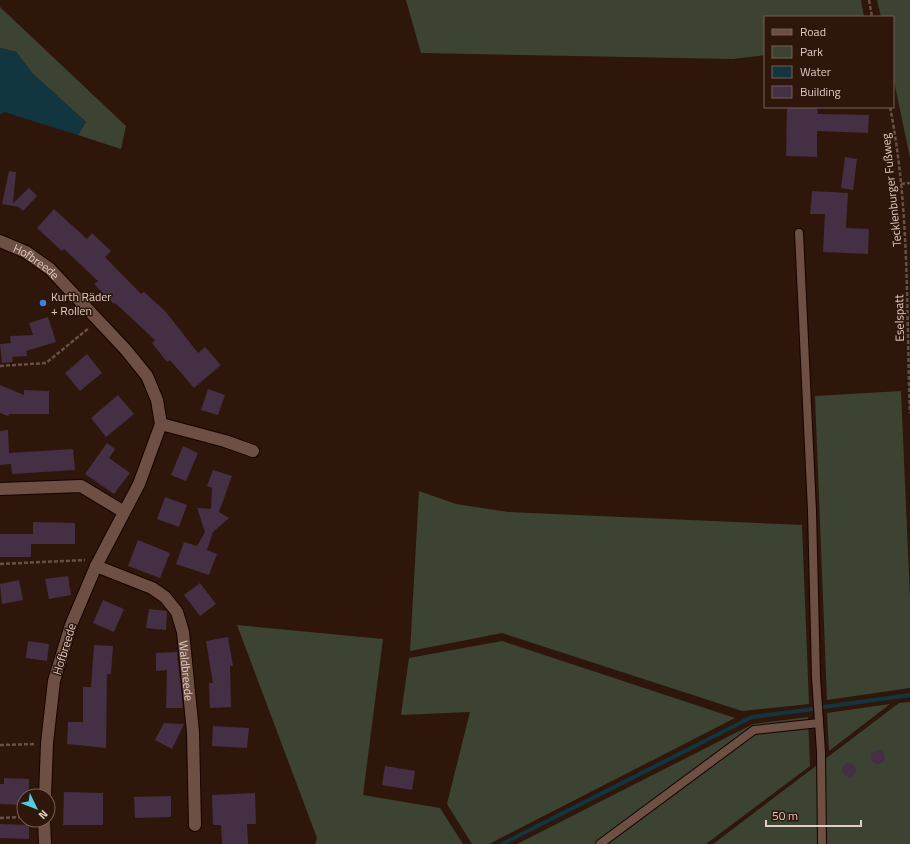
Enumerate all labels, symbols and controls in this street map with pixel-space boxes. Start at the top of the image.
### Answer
legend [764,16,894,108]
text: Road [800,22,826,41]
text: Park [800,42,823,61]
text: Water [800,62,831,81]
text: Building [800,82,841,101]
street label: Tecklenburger Fußweg [876,132,906,248]
street label: Hofbreede [10,238,64,284]
place label: Kurth Räder + Rollen [51,287,111,320]
street label: Eselspatt [889,293,909,342]
marker: Kurth Räder + Rollen [38,298,48,308]
street label: Hofbreede [47,621,81,677]
street label: Waldbreede [174,640,199,702]
north arrow [16,788,56,828]
scale bar [766,802,861,828]
text: 50 m [772,806,798,825]
text: N [35,807,52,823]

